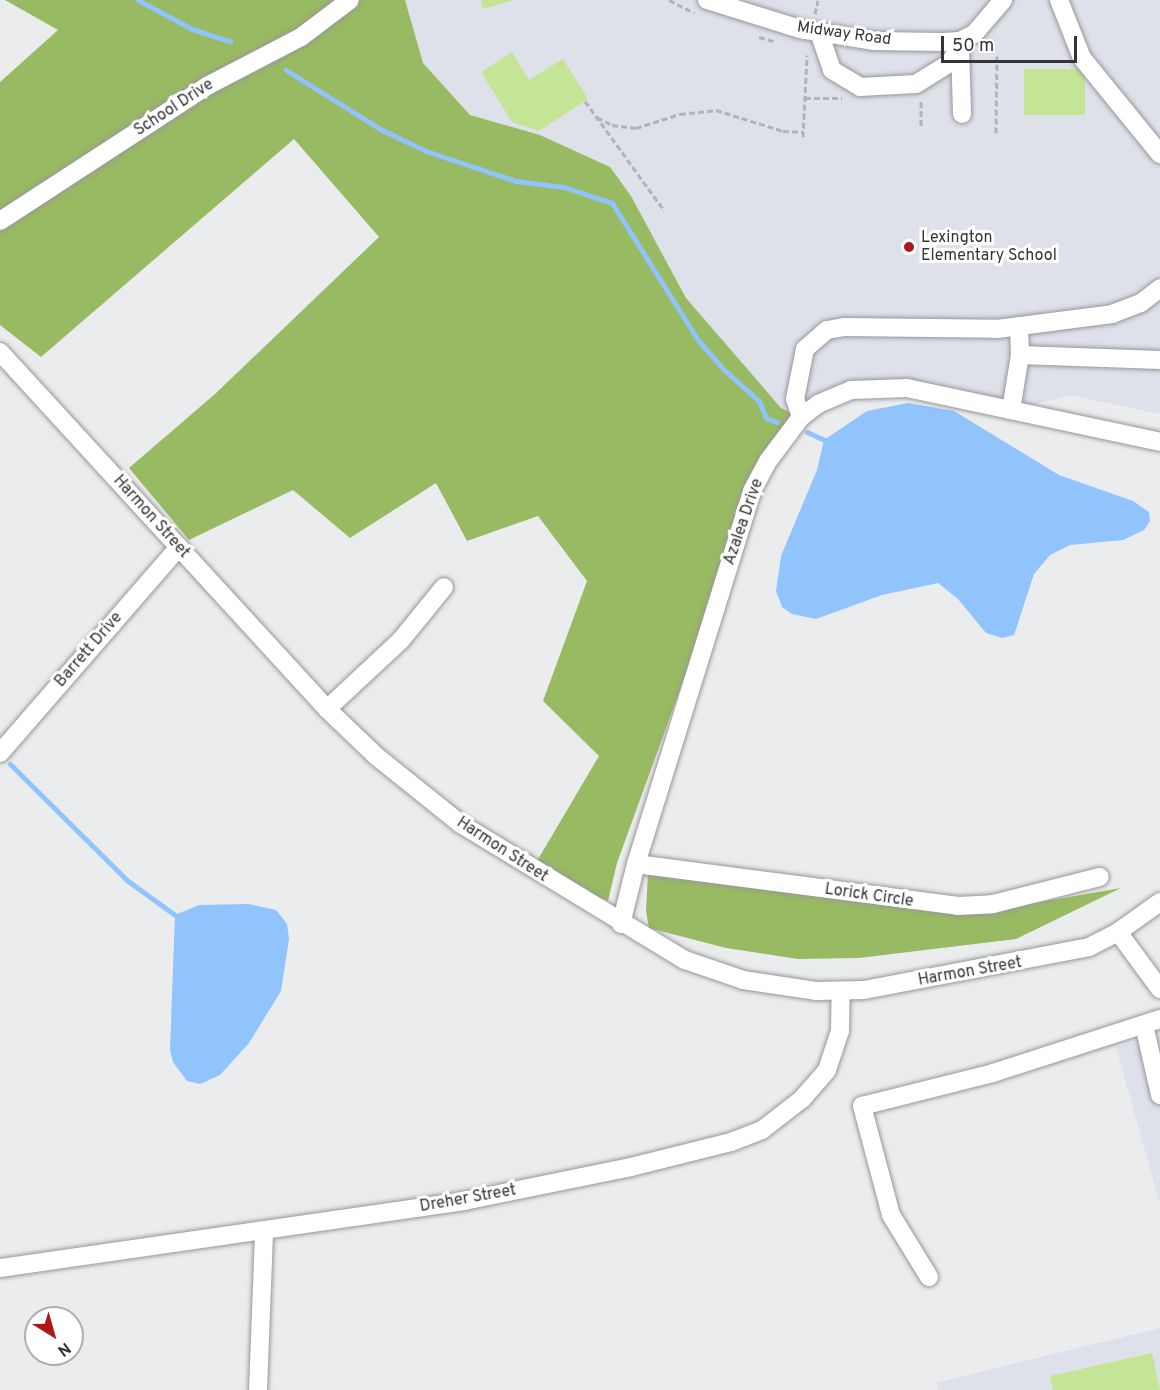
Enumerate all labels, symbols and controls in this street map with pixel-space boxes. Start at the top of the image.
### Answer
street label: Midway Road [796,18,892,50]
scale bar [944,24,1080,62]
text: 50 m [952,35,994,58]
street label: School Drive [131,75,217,141]
place label: Lexington Elementary School [921,228,1057,266]
marker: Lexington Elementary School [902,240,916,254]
street label: Harmon Street [109,472,193,562]
street label: Azalea Drive [720,476,768,568]
street label: Barrett Drive [51,609,127,691]
street label: Harmon Street [453,813,551,887]
street label: Lorick Circle [823,880,915,912]
street label: Harmon Street [917,953,1023,991]
street label: Dreher Street [418,1181,518,1217]
north arrow [24,1306,84,1366]
text: N [53,1337,74,1360]

